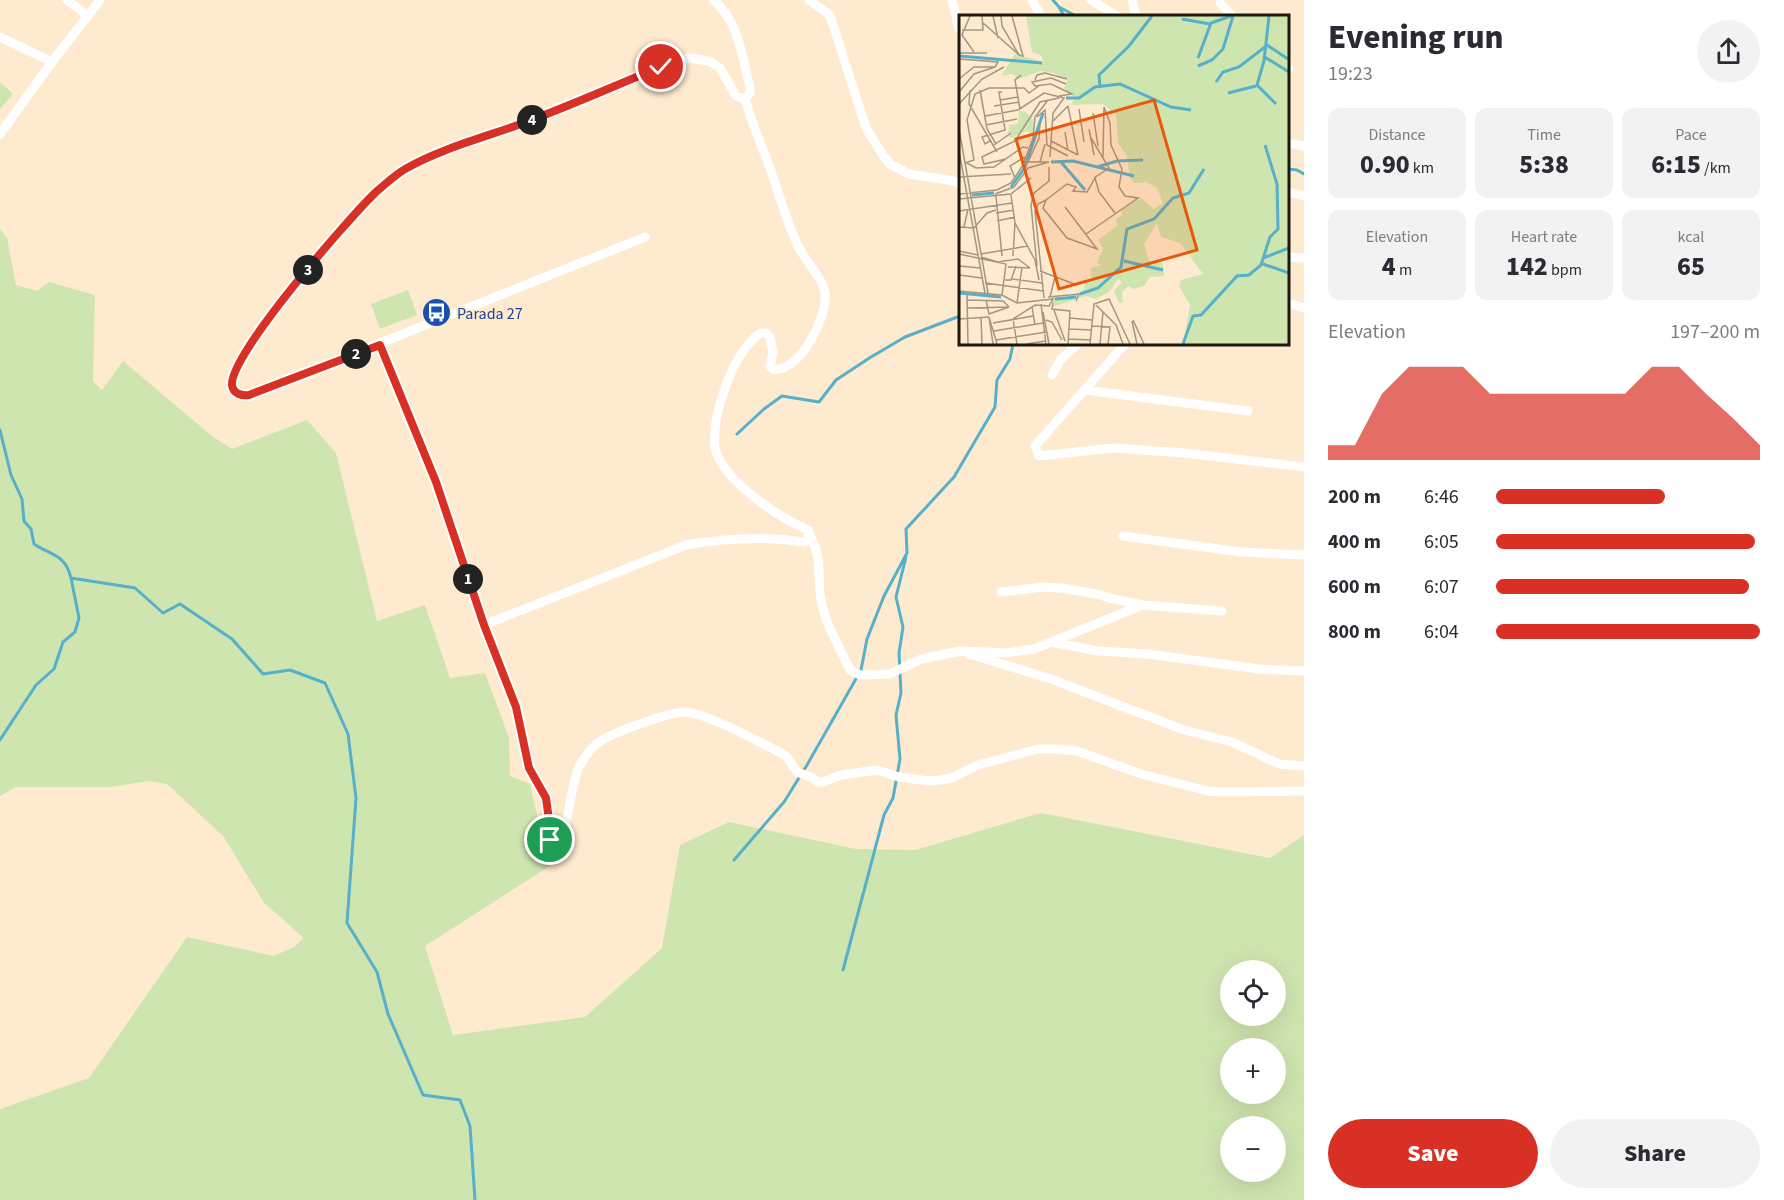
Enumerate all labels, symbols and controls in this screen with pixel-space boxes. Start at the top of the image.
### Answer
text: Evening run [1328,14,1504,61]
inset map [959,15,1289,345]
button: share [1697,20,1760,83]
pin [635,41,686,92]
icon: check [644,50,677,83]
text: 19:23 [1328,60,1373,88]
pin: 4 [517,105,547,135]
text: 4 [528,109,536,131]
text: Distance [1369,124,1425,146]
text: Time [1527,124,1561,146]
text: Pace [1675,124,1707,146]
text: 0.90 [1360,146,1410,183]
text: 5:38 [1519,146,1569,183]
text: 6:15 [1651,146,1701,183]
text: km [1410,157,1434,179]
text: /km [1701,157,1731,179]
text: Elevation [1366,226,1428,248]
text: Heart rate [1511,226,1577,248]
text: kcal [1678,226,1704,248]
text: 4 [1382,248,1396,285]
text: 142 [1506,248,1548,285]
text: 65 [1677,248,1705,285]
pin: 3 [293,255,323,285]
text: 3 [304,259,312,281]
text: m [1396,259,1412,281]
text: bpm [1548,259,1582,281]
bus stop icon: Parada 27 [420,297,452,329]
place label: Parada 27 [457,303,523,325]
text: Elevation [1328,318,1406,346]
text: 197–200 m [1670,318,1760,346]
pin: 2 [341,339,371,369]
text: 2 [352,343,360,365]
text: 200 m [1328,483,1381,511]
text: 6:46 [1424,483,1459,511]
text: 400 m [1328,528,1381,556]
text: 6:05 [1424,528,1459,556]
pin: 1 [453,564,483,594]
text: 1 [464,568,472,590]
text: 600 m [1328,573,1381,601]
text: 6:07 [1424,573,1459,601]
text: 800 m [1328,618,1381,646]
text: 6:04 [1424,618,1459,646]
pin [524,814,575,865]
icon: arrive [533,823,566,856]
map controls [1220,960,1286,1182]
button: locate [1220,960,1286,1026]
button: + [1220,1038,1286,1104]
button: − [1220,1116,1286,1182]
button: Save [1328,1119,1538,1188]
button: Share [1550,1119,1760,1188]

